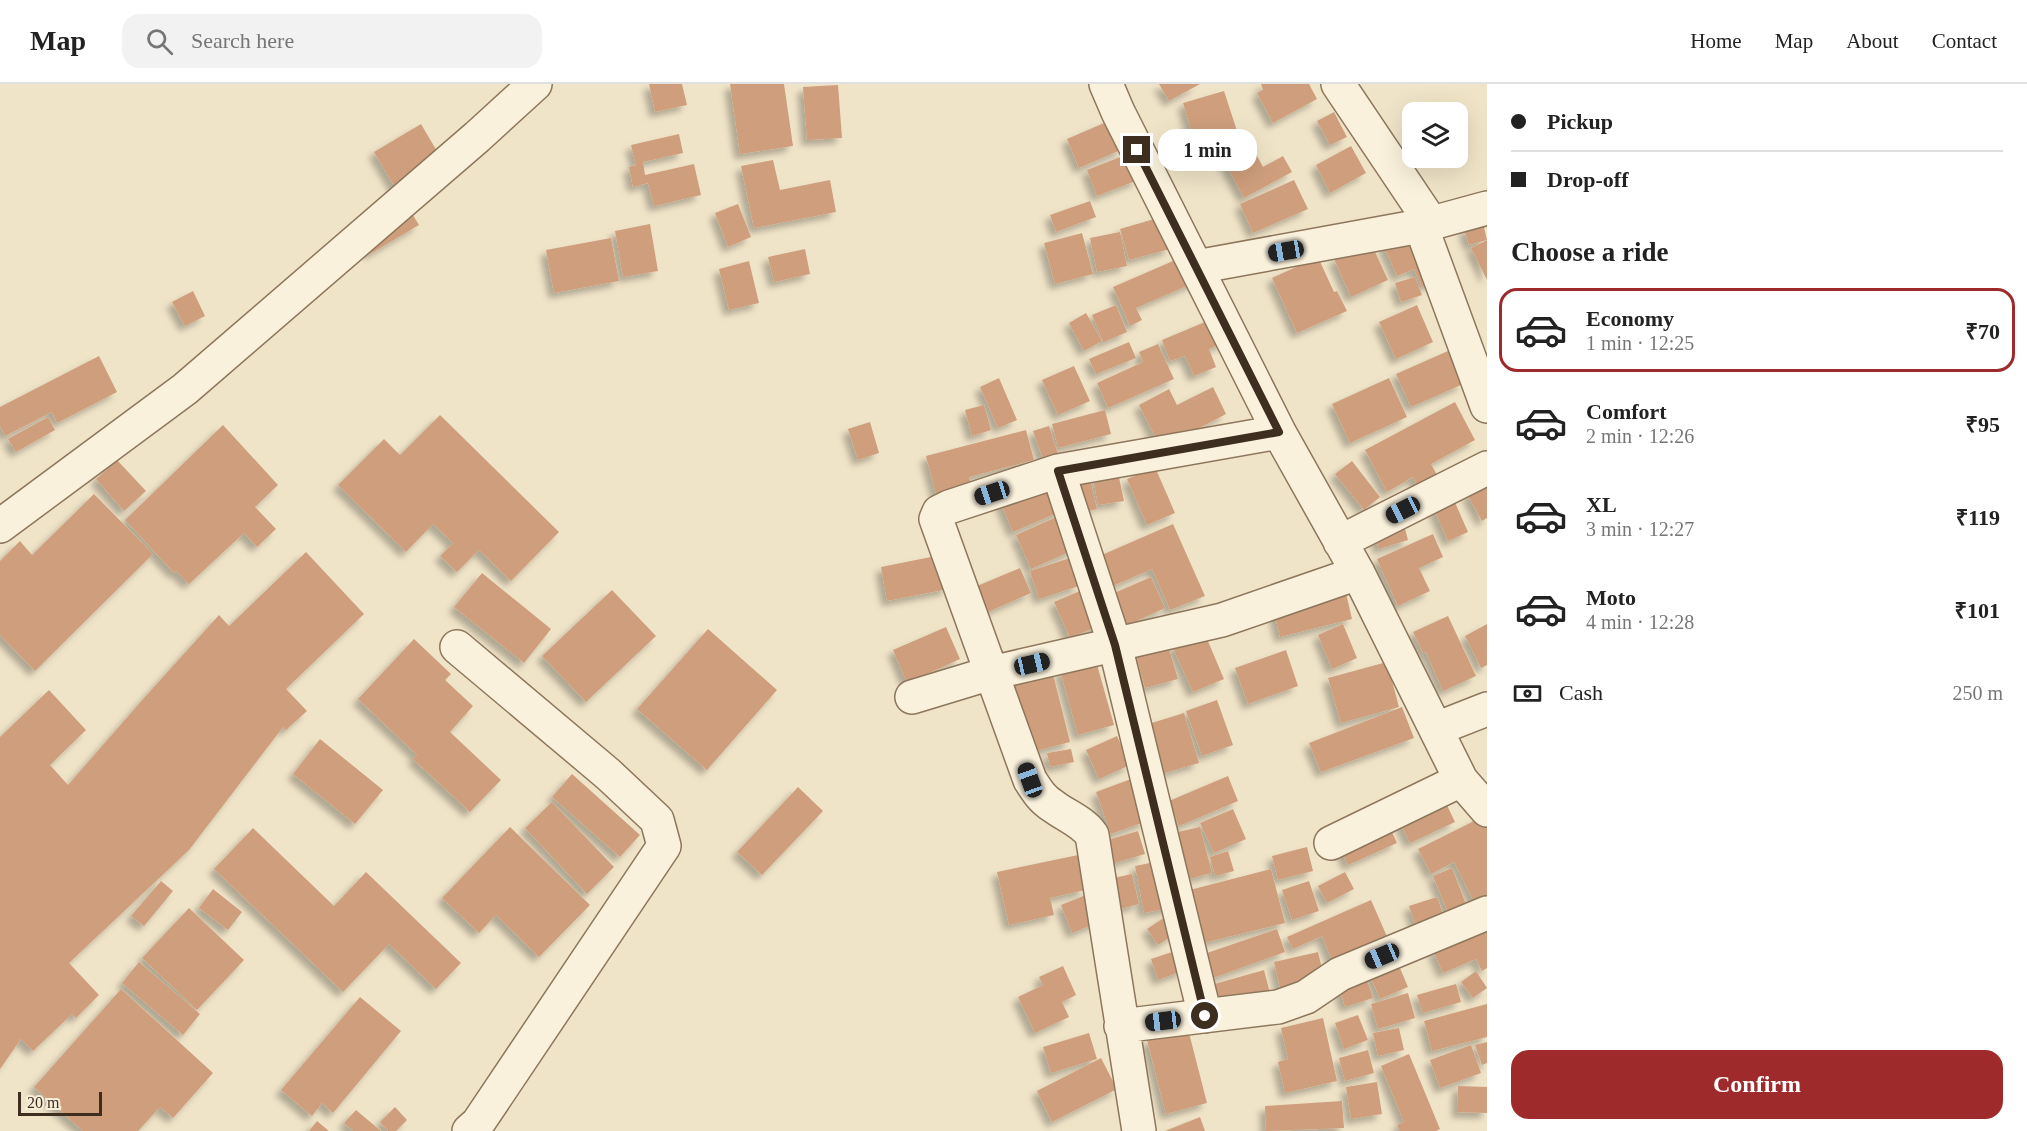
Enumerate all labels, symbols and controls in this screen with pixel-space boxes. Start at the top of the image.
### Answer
search box [122,14,542,68]
text: Map [30,25,86,56]
icon: search [143,25,176,58]
text: Search here [191,28,294,53]
text: Home [1690,29,1742,53]
text: Map [1775,29,1813,53]
text: About [1846,29,1899,53]
text: Contact [1932,29,1997,53]
map controls [1402,102,1468,168]
button: layers [1402,102,1468,168]
text: Pickup [1547,109,1613,134]
callout: 1 min [1158,129,1257,171]
route end [1123,136,1150,163]
text: 1 min [1183,139,1232,161]
text: Drop-off [1547,167,1628,192]
text: Choose a ride [1511,237,1669,267]
car [1267,239,1305,263]
icon: car [1514,303,1568,357]
text: Economy [1586,306,1674,331]
text: ₹70 [1965,319,2000,344]
text: 1 min · 12:25 [1586,332,1694,354]
icon: car [1514,396,1568,450]
text: Comfort [1586,399,1667,424]
text: ₹95 [1965,412,2000,437]
text: 2 min · 12:26 [1586,425,1694,447]
car [972,479,1012,507]
icon: car [1514,489,1568,543]
text: XL [1586,492,1617,517]
car [1383,494,1423,526]
text: ₹119 [1956,505,2000,530]
text: 3 min · 12:27 [1586,518,1694,540]
icon: car [1514,582,1568,636]
text: Moto [1586,585,1636,610]
text: ₹101 [1954,598,2000,623]
text: 4 min · 12:28 [1586,611,1694,633]
car [1012,651,1052,677]
icon: cash [1511,677,1544,710]
text: Cash [1559,680,1603,705]
text: 250 m [1952,682,2003,704]
car [1015,760,1045,800]
car [1362,941,1402,971]
route start [1191,1002,1218,1029]
car [1144,1010,1182,1032]
button: Confirm [1511,1050,2003,1119]
scale bar [18,1089,102,1116]
text: 20 m [27,1094,59,1111]

